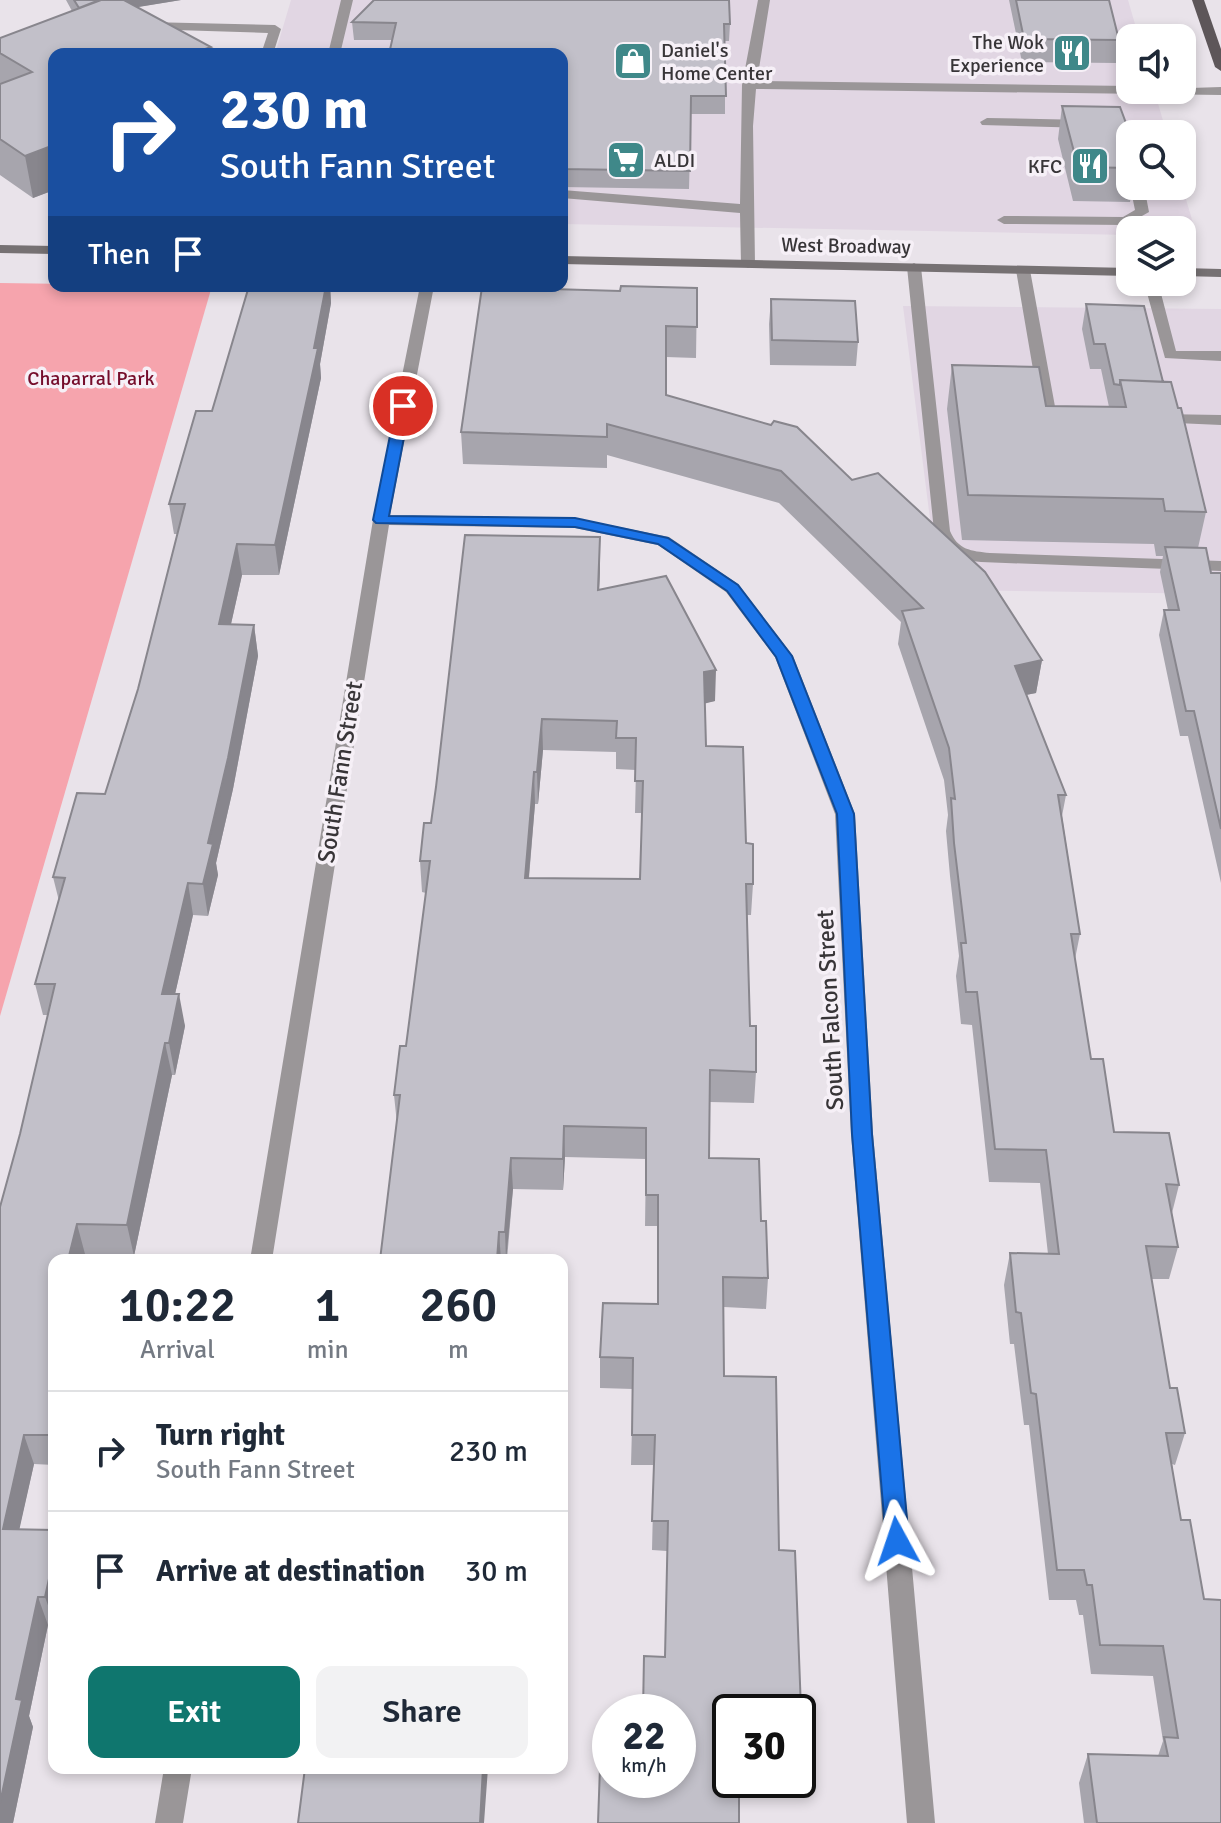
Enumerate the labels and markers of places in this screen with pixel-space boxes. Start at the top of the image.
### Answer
place label: The Wok Experience [949,30,1044,78]
restaurant icon: The Wok Experience [1051,32,1093,74]
place label: Daniel's Home Center [661,38,773,86]
shop icon: Daniel's Home Center [612,40,654,82]
supermarket icon: ALDI [605,139,647,181]
restaurant icon: KFC [1069,145,1111,187]
place label: ALDI [654,148,695,173]
place label: KFC [1028,154,1062,179]
pin [369,372,437,440]

